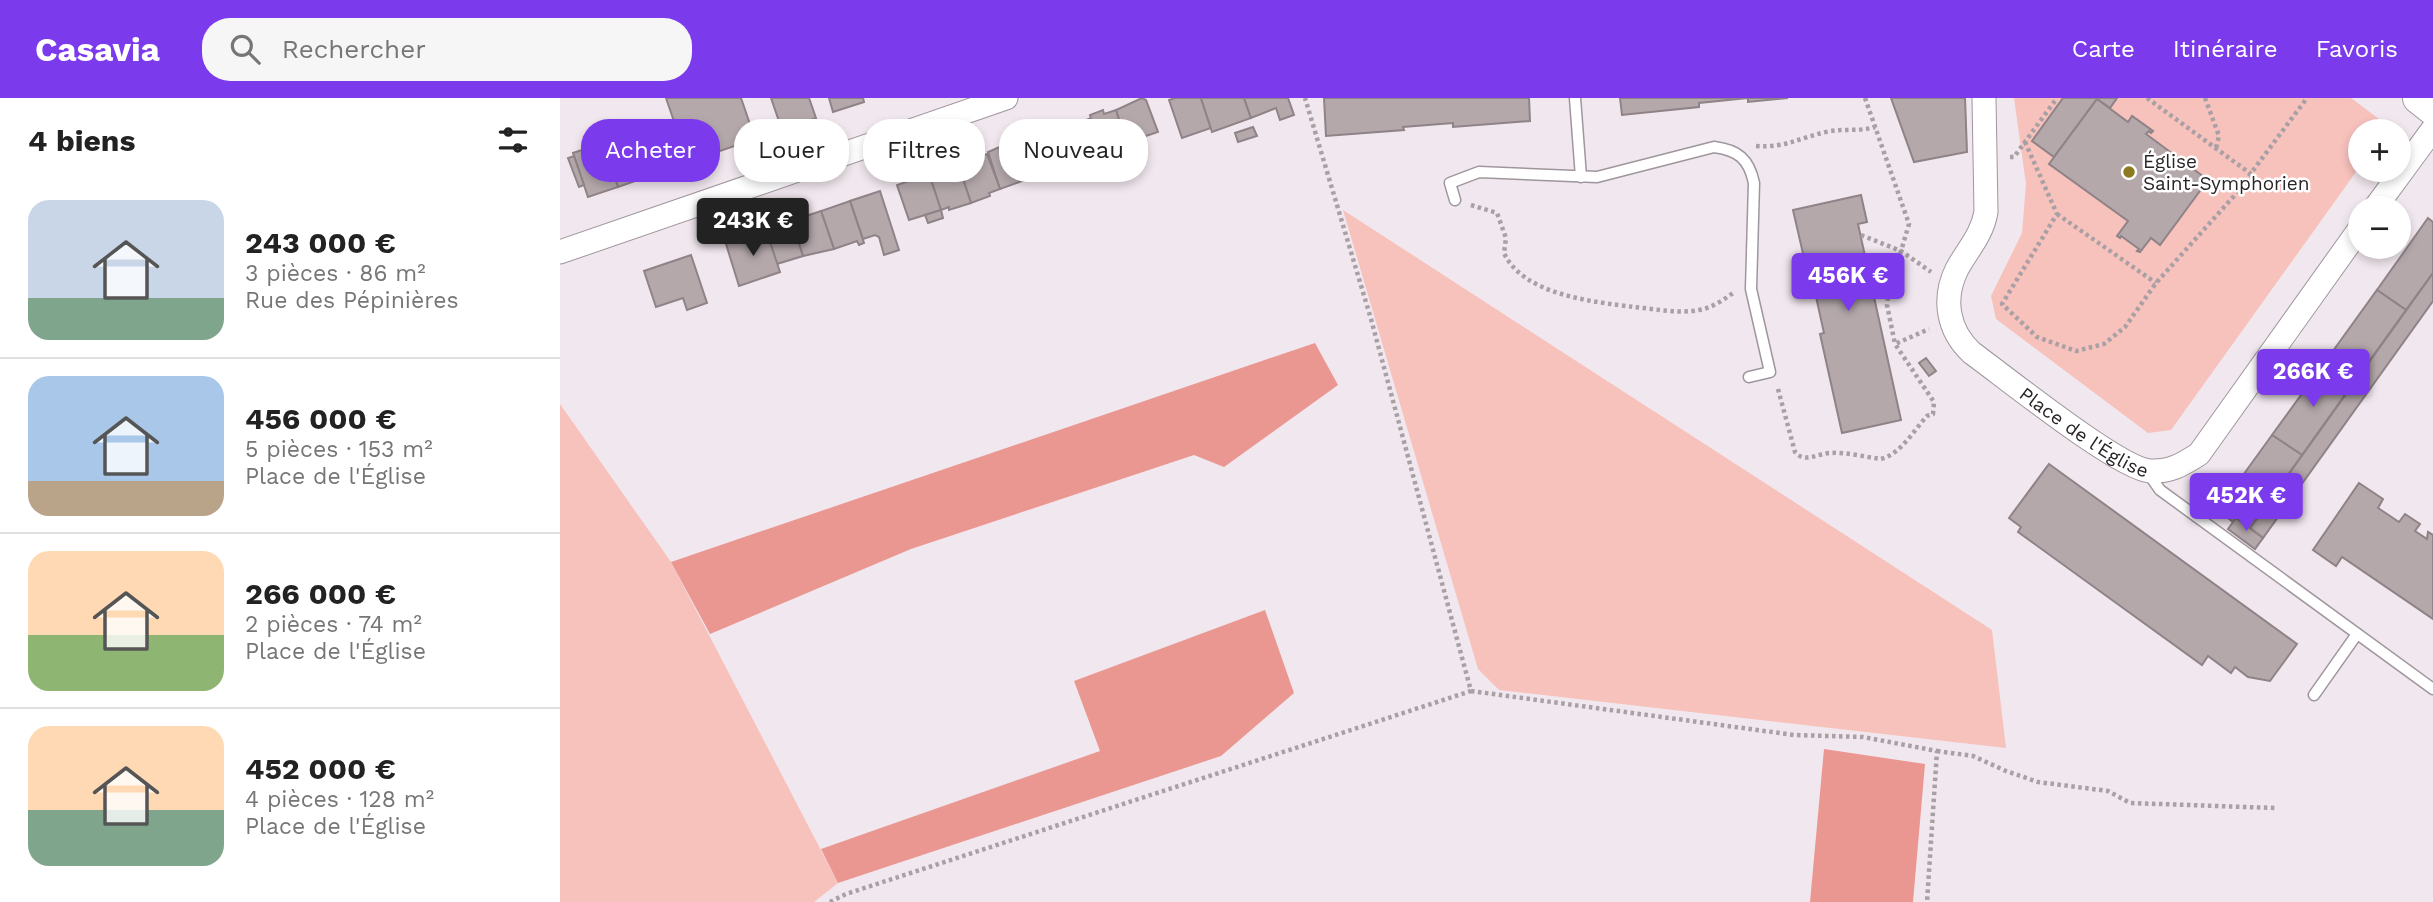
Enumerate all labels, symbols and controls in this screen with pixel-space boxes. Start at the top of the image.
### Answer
search box [202,18,692,81]
text: Casavia [35,30,160,69]
icon: search [226,30,264,68]
text: Rechercher [282,34,426,64]
text: Carte [2072,35,2135,63]
text: Itinéraire [2173,35,2278,63]
text: Favoris [2316,35,2398,63]
chip: Acheter [581,119,720,182]
chip: Louer [734,119,849,182]
chip: Filtres [863,119,985,182]
chip: Nouveau [999,119,1148,182]
map controls [2348,119,2411,259]
button: + [2348,119,2411,182]
icon: filters [494,121,532,159]
text: 4 biens [28,123,135,158]
place label: Église Saint-Symphorien [2143,150,2310,195]
marker: Église Saint-Symphorien [2121,164,2137,180]
button: − [2348,196,2411,259]
pin: 243K € [696,198,810,258]
text: 243K € [713,207,793,234]
text: 243 000 € [245,225,396,260]
icon: home [84,228,168,312]
pin: 456K € [1791,254,1905,313]
text: 3 pièces · 86 m² [245,260,426,287]
text: 456K € [1808,262,1888,289]
text: Rue des Pépinières [245,287,459,314]
pin: 266K € [2256,350,2370,409]
text: 266K € [2273,358,2353,385]
street label: Place de l'Église [2015,382,2151,483]
text: 456 000 € [245,401,397,436]
icon: home [84,404,168,488]
text: 5 pièces · 153 m² [245,436,433,463]
text: Place de l'Église [245,463,426,490]
pin: 452K € [2189,474,2303,533]
text: 452K € [2206,482,2286,509]
text: 266 000 € [245,576,396,611]
icon: home [84,579,168,663]
text: 2 pièces · 74 m² [245,611,422,638]
text: Place de l'Église [245,638,426,665]
text: 452 000 € [245,751,396,786]
icon: home [84,754,168,838]
text: 4 pièces · 128 m² [245,786,434,813]
text: Place de l'Église [245,813,426,840]

